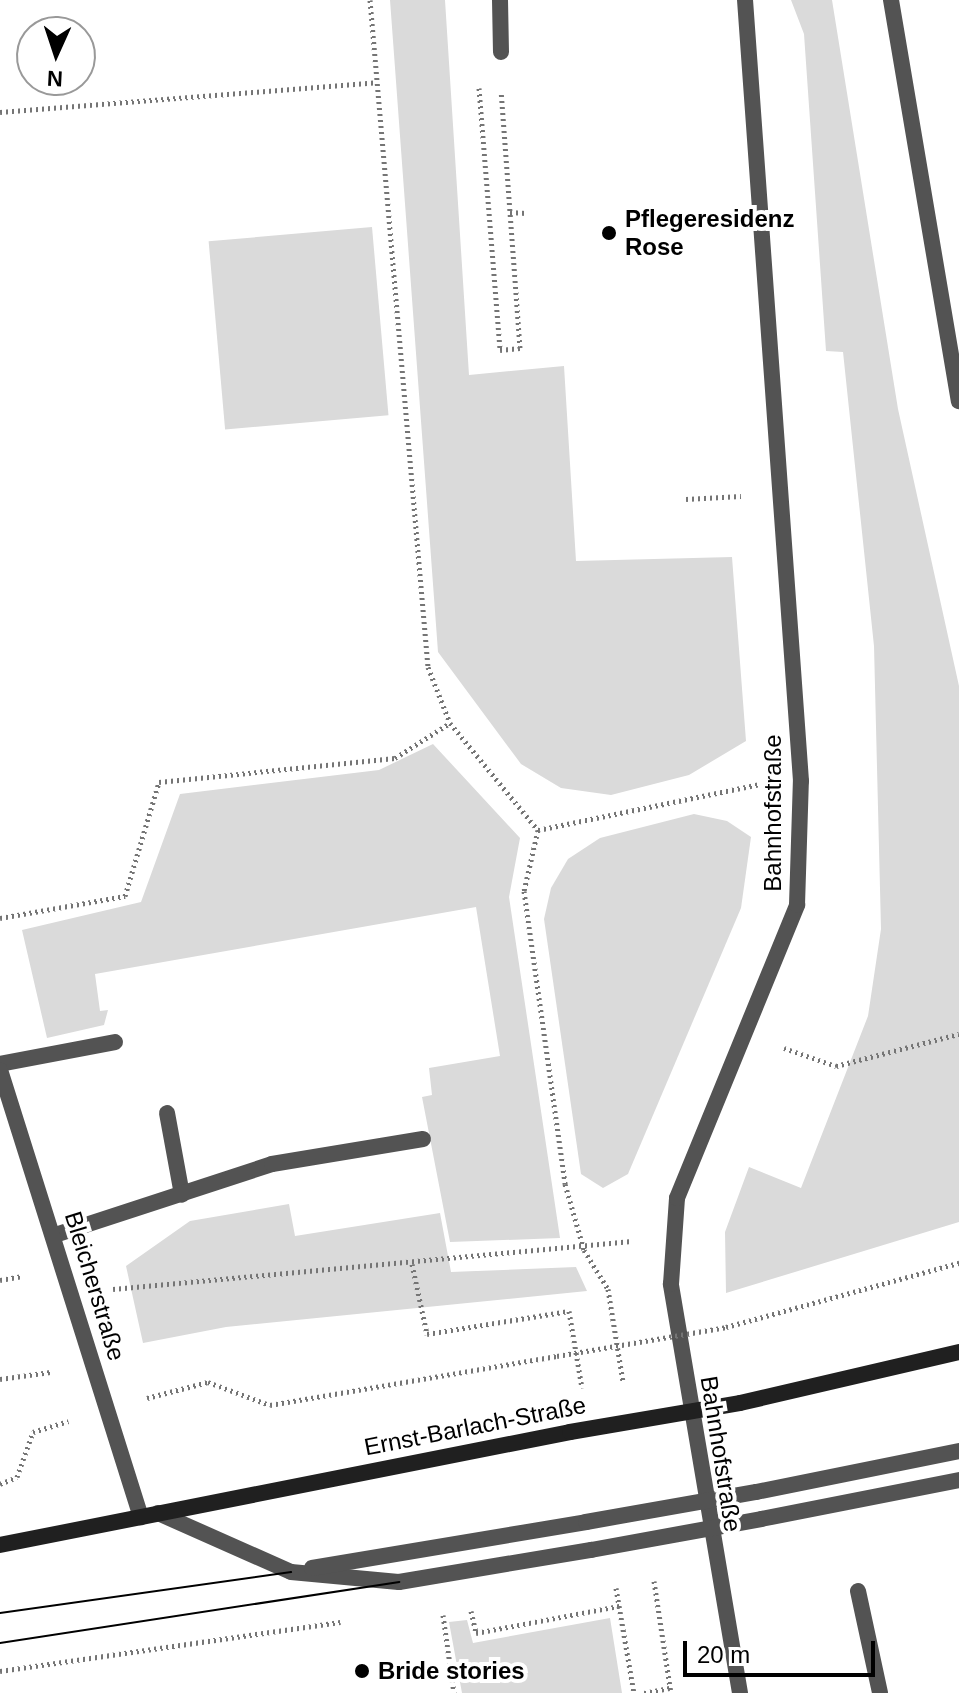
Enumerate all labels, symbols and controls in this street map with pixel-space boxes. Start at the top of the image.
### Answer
north arrow [16,16,96,96]
text: N [46,66,63,91]
place label: Pflegeresidenz Rose [625,205,794,261]
marker: Pflegeresidenz Rose [600,224,618,242]
street label: Bahnhofstraße [759,734,787,892]
street label: Bleicherstraße [59,1208,131,1364]
street label: Bahnhofstraße [694,1374,748,1534]
street label: Ernst-Barlach-Straße [362,1390,588,1462]
scale bar [687,1625,879,1675]
text: 20 m [697,1641,750,1668]
place label: Bride stories [378,1657,525,1685]
marker: Bride stories [353,1662,371,1680]

